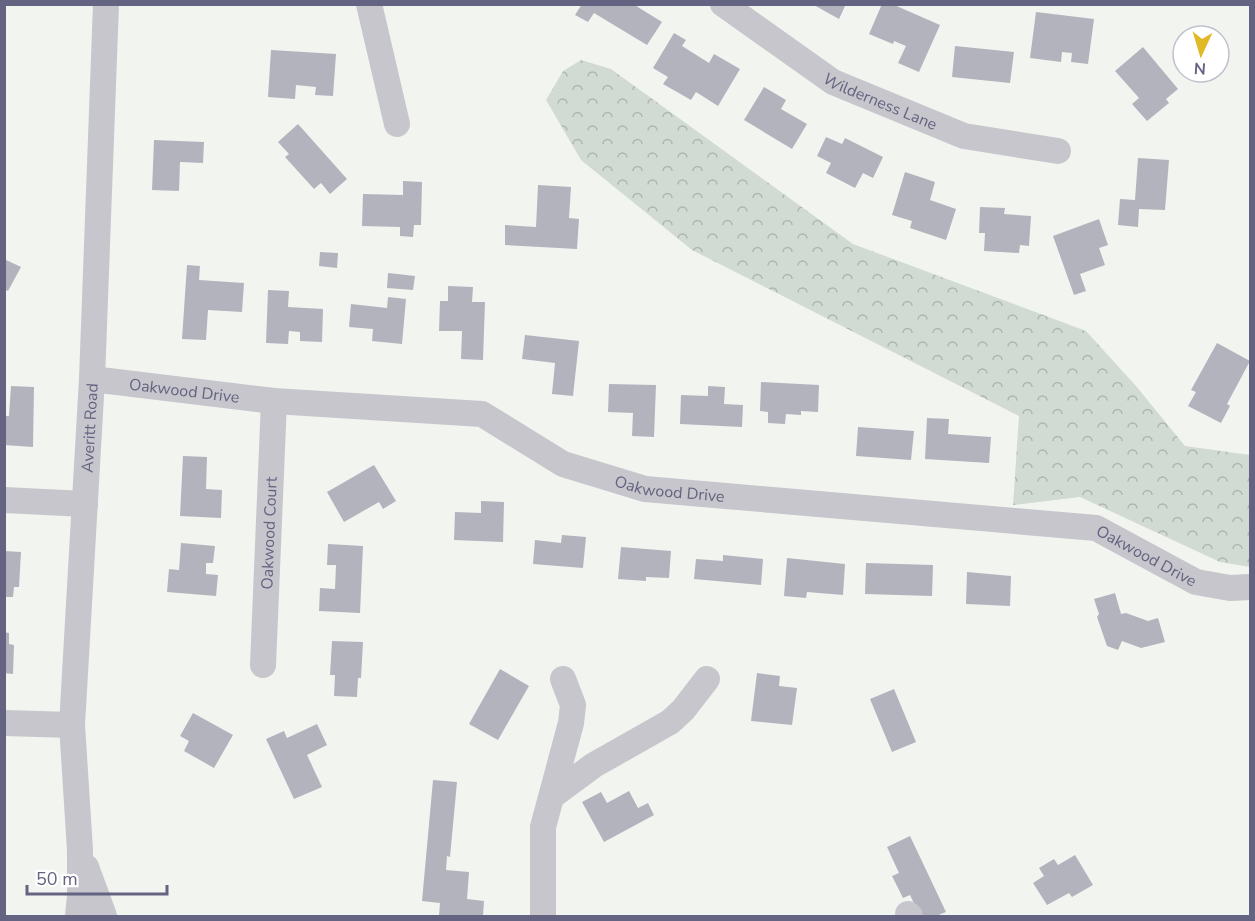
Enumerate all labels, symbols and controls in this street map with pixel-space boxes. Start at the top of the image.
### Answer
north arrow [1171,24,1231,84]
text: N [1193,57,1207,79]
street label: Wilderness Lane [818,68,940,136]
street label: Oakwood Drive [128,374,241,409]
street label: Averitt Road [77,382,104,473]
street label: Oakwood Drive [612,470,725,508]
street label: Oakwood Court [256,476,283,590]
street label: Oakwood Drive [1092,520,1200,592]
scale bar [27,858,166,896]
text: 50 m [36,867,78,891]

